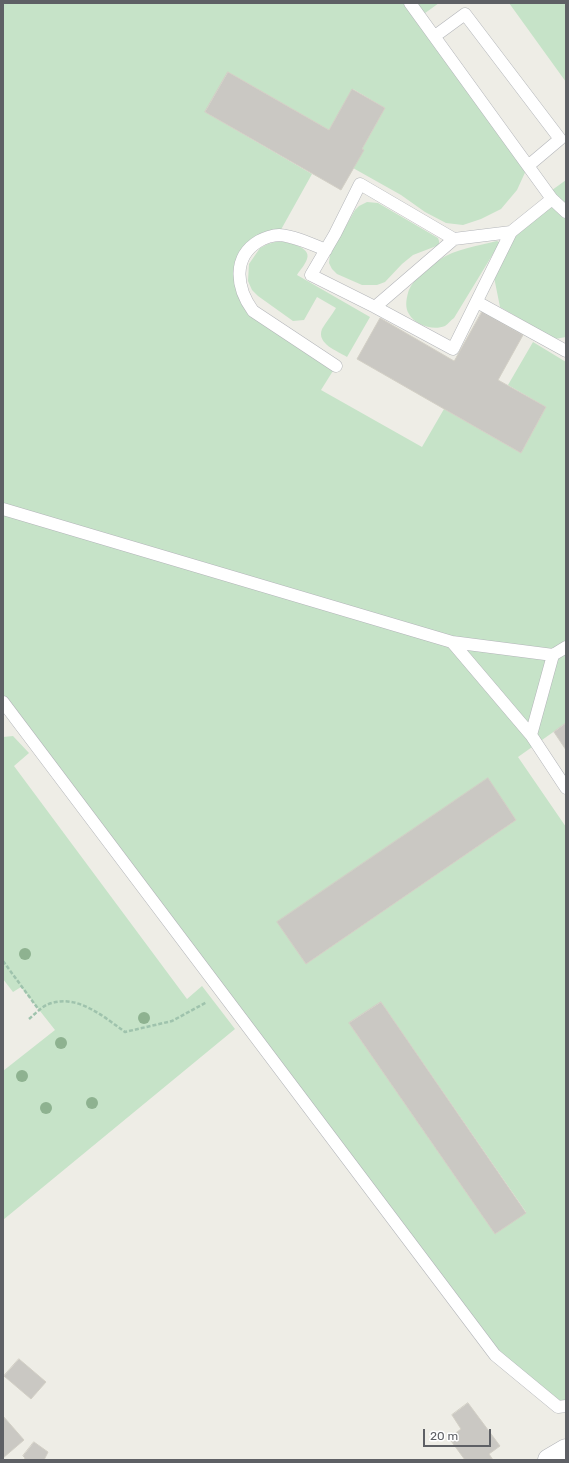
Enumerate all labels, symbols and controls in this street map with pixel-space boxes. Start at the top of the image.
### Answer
scale bar [425,1421,493,1447]
text: 20 m [430,1429,458,1443]

